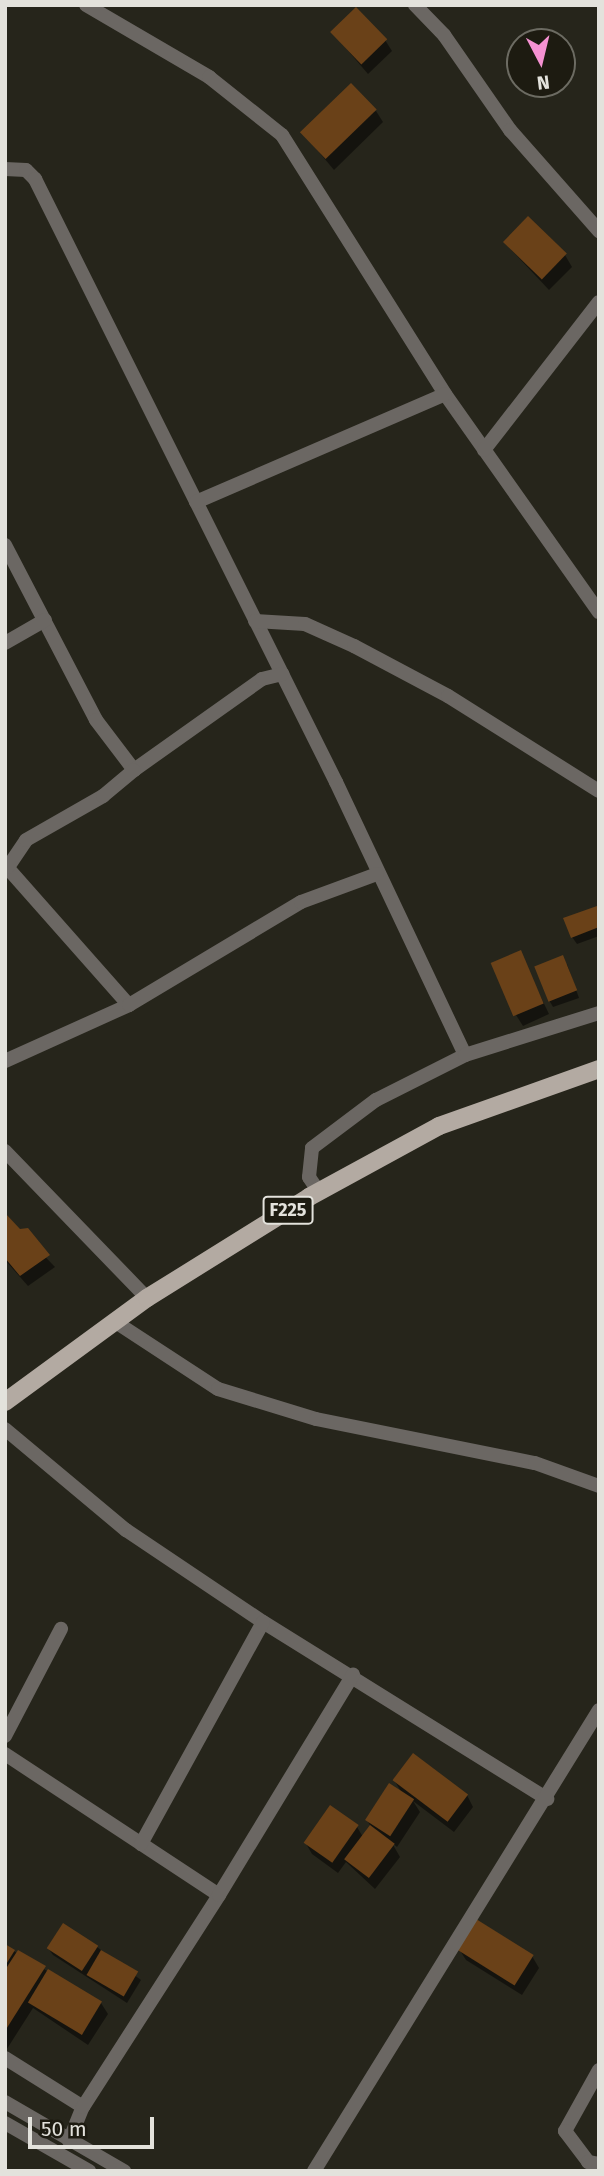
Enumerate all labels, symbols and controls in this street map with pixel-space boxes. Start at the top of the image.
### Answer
north arrow [506,28,576,98]
text: N [536,70,551,95]
road number: F225 [262,1196,314,1224]
scale bar [32,2102,158,2146]
text: 50 m [41,2116,87,2142]

